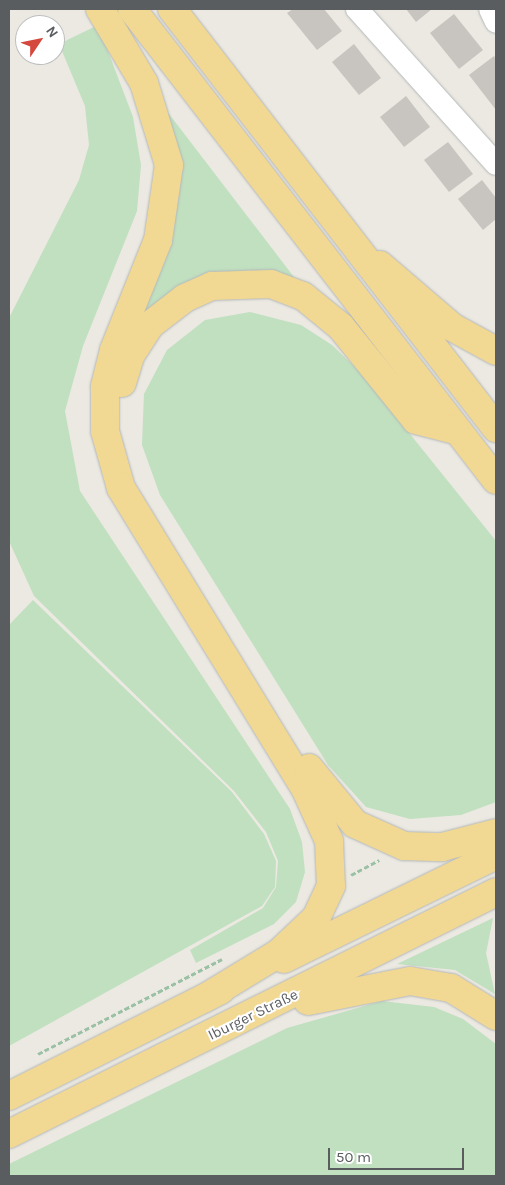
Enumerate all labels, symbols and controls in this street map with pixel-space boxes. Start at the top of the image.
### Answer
north arrow [15,15,65,65]
text: N [42,23,62,41]
street label: Iburger Straße [205,985,301,1045]
scale bar [330,1138,466,1170]
text: 50 m [336,1148,371,1166]

